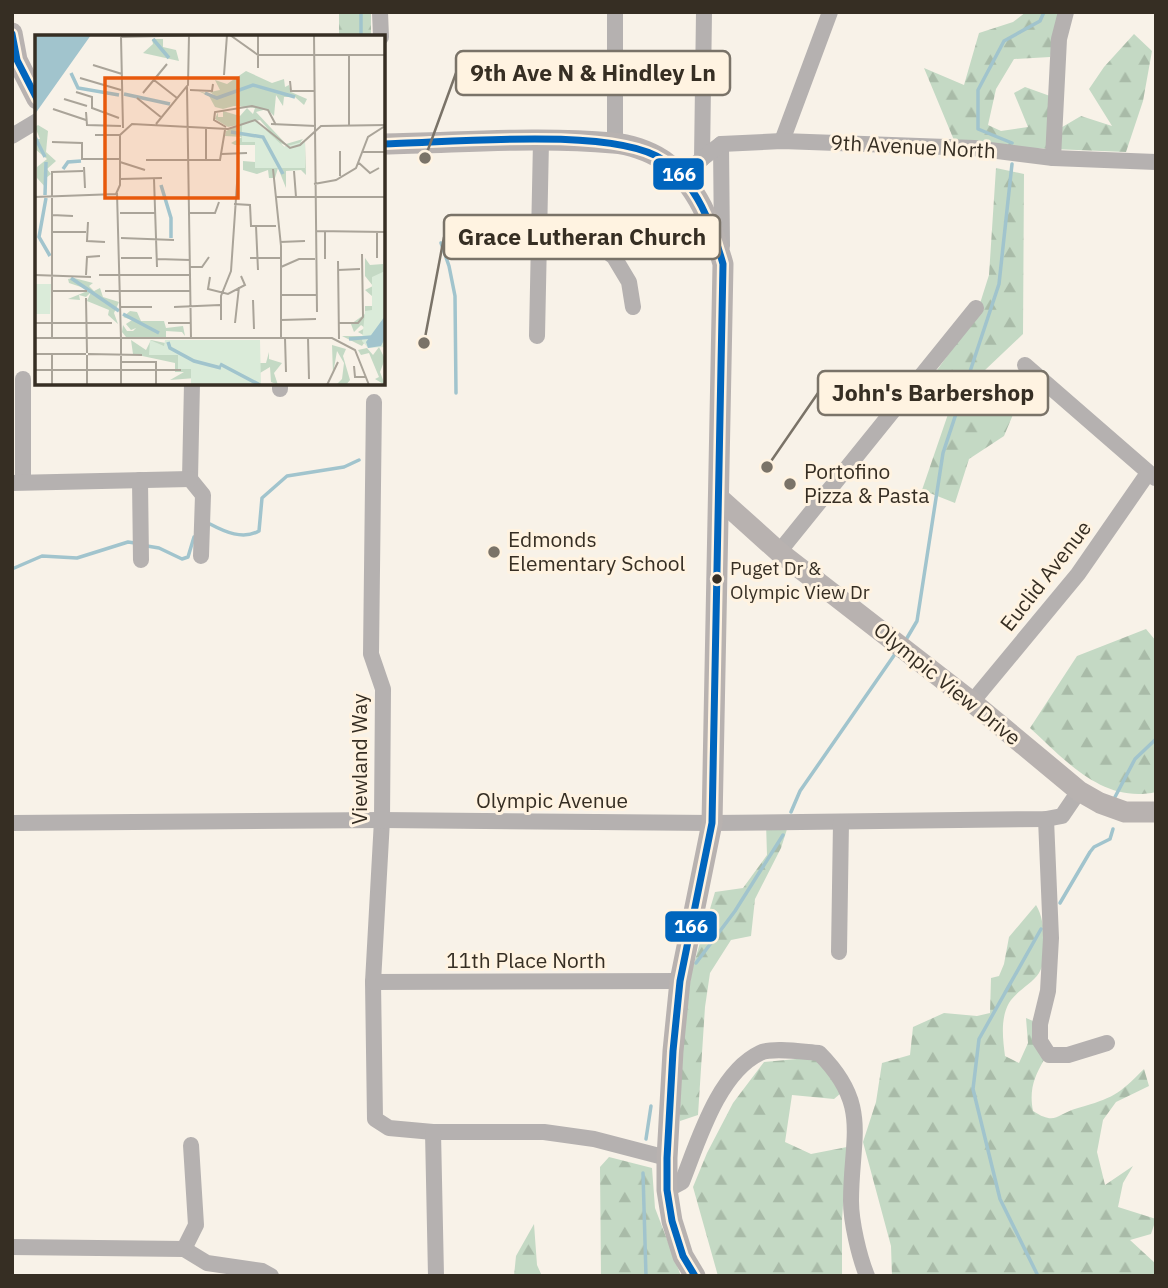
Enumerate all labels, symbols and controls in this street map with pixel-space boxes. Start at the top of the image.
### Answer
inset map [35,35,385,385]
callout: 9th Ave N & Hindley Ln [456,51,730,95]
text: 9th Ave N & Hindley Ln [470,57,716,87]
street label: 9th Avenue North [830,128,996,164]
line badge: 166 [652,157,705,191]
text: 166 [662,162,696,186]
callout: Grace Lutheran Church [444,215,720,259]
text: Grace Lutheran Church [458,221,706,251]
callout: John's Barbershop [818,371,1048,415]
text: John's Barbershop [832,377,1034,407]
place label: Portofino Pizza & Pasta [804,457,930,509]
marker: Portofino Pizza & Pasta [782,476,798,492]
street label: Euclid Avenue [993,514,1097,636]
place label: Edmonds Elementary School [508,525,685,577]
marker: Edmonds Elementary School [486,544,502,560]
place label: Puget Dr & Olympic View Dr [730,556,870,604]
marker: Puget Dr & Olympic View Dr [710,572,724,586]
street label: Olympic View Drive [868,615,1027,751]
street label: Viewland Way [345,693,373,825]
street label: Olympic Avenue [476,786,628,814]
line badge: 166 [664,910,718,943]
text: 166 [674,914,708,938]
street label: 11th Place North [446,946,606,974]

